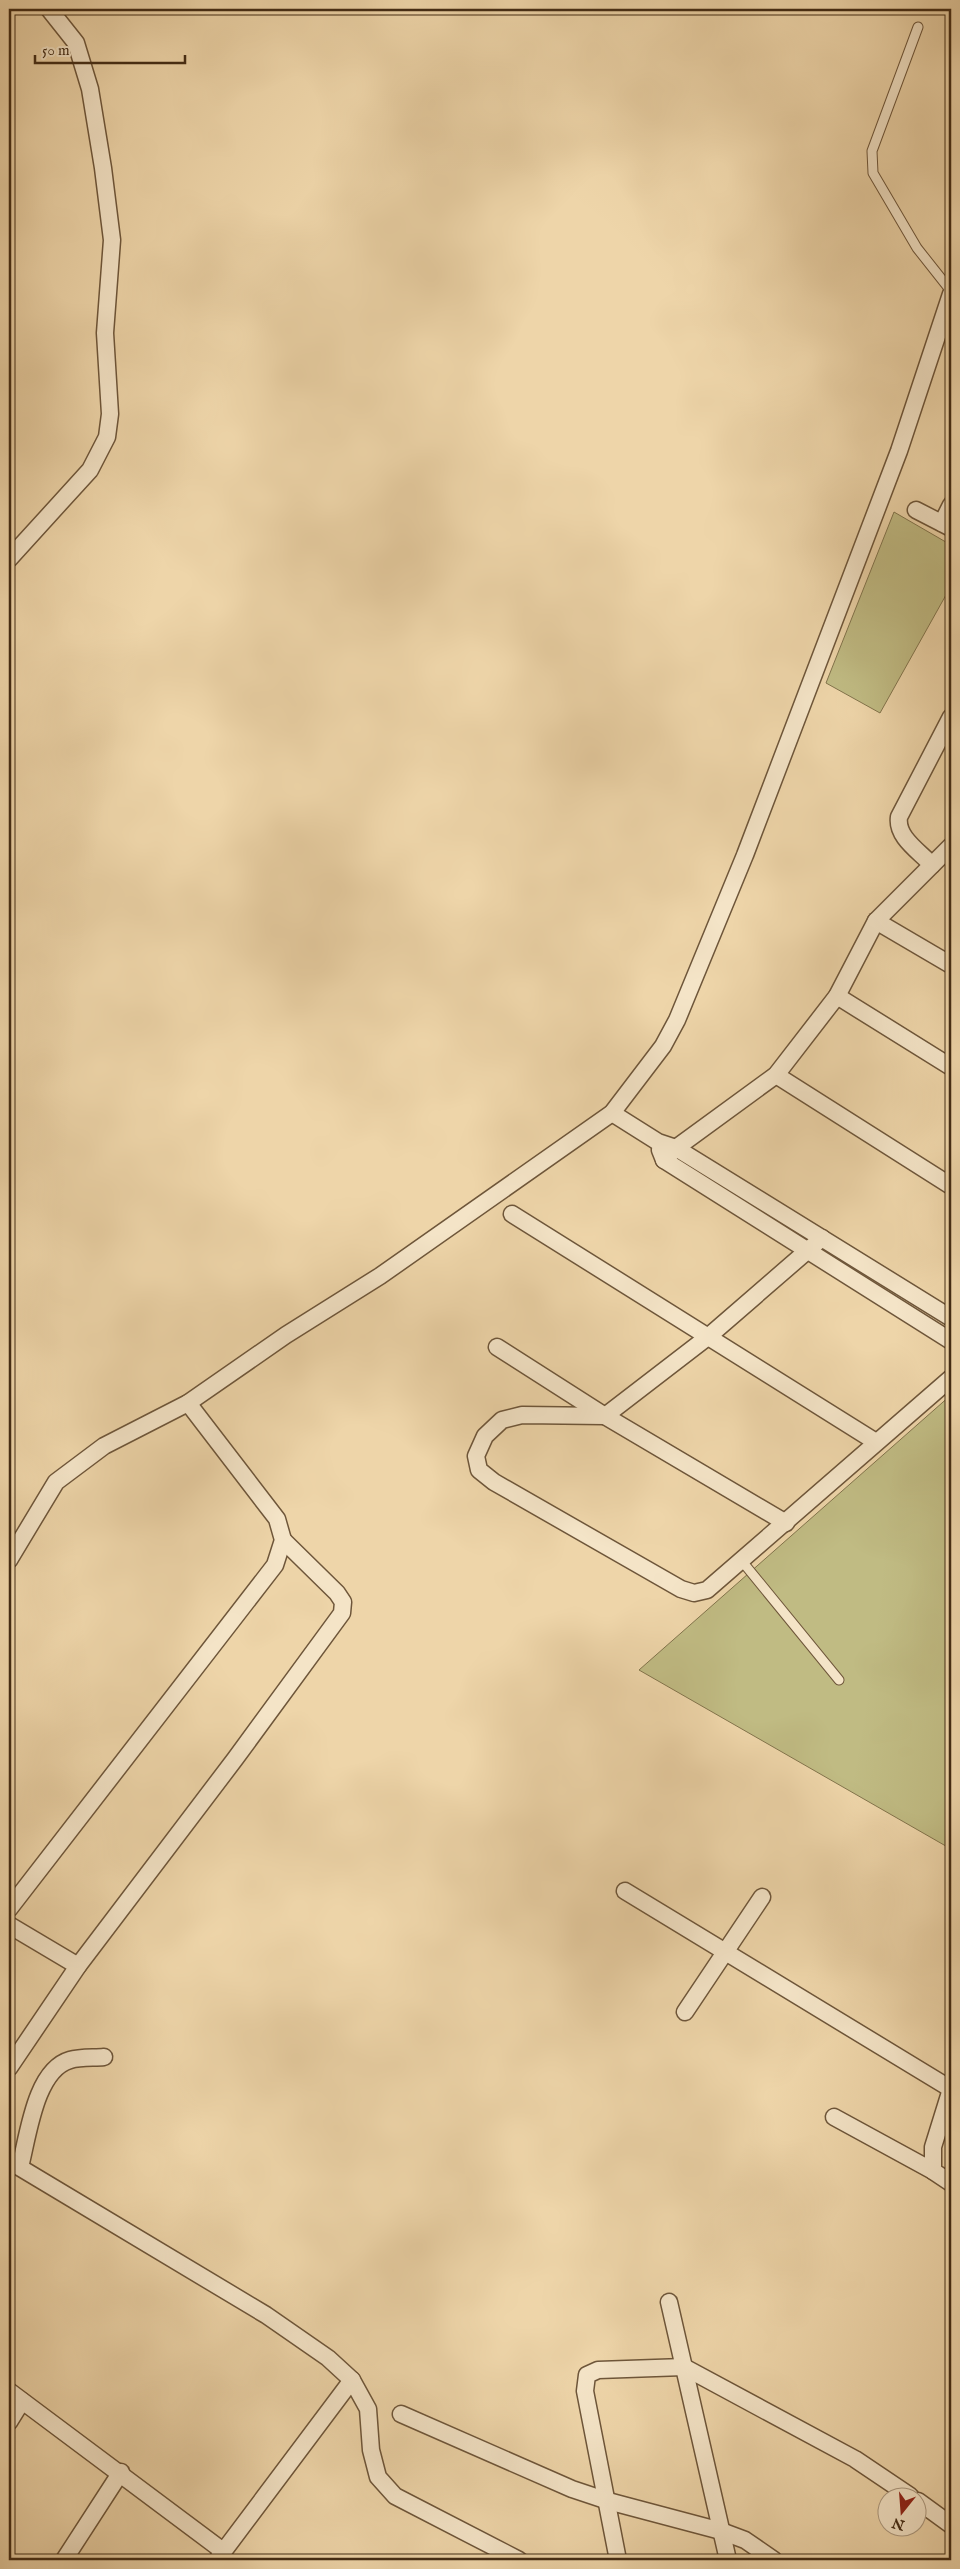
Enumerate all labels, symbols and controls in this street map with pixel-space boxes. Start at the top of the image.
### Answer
scale bar [35,32,185,64]
text: 50 m [42,41,70,60]
north arrow [878,2486,928,2536]
text: N [890,2513,908,2534]

